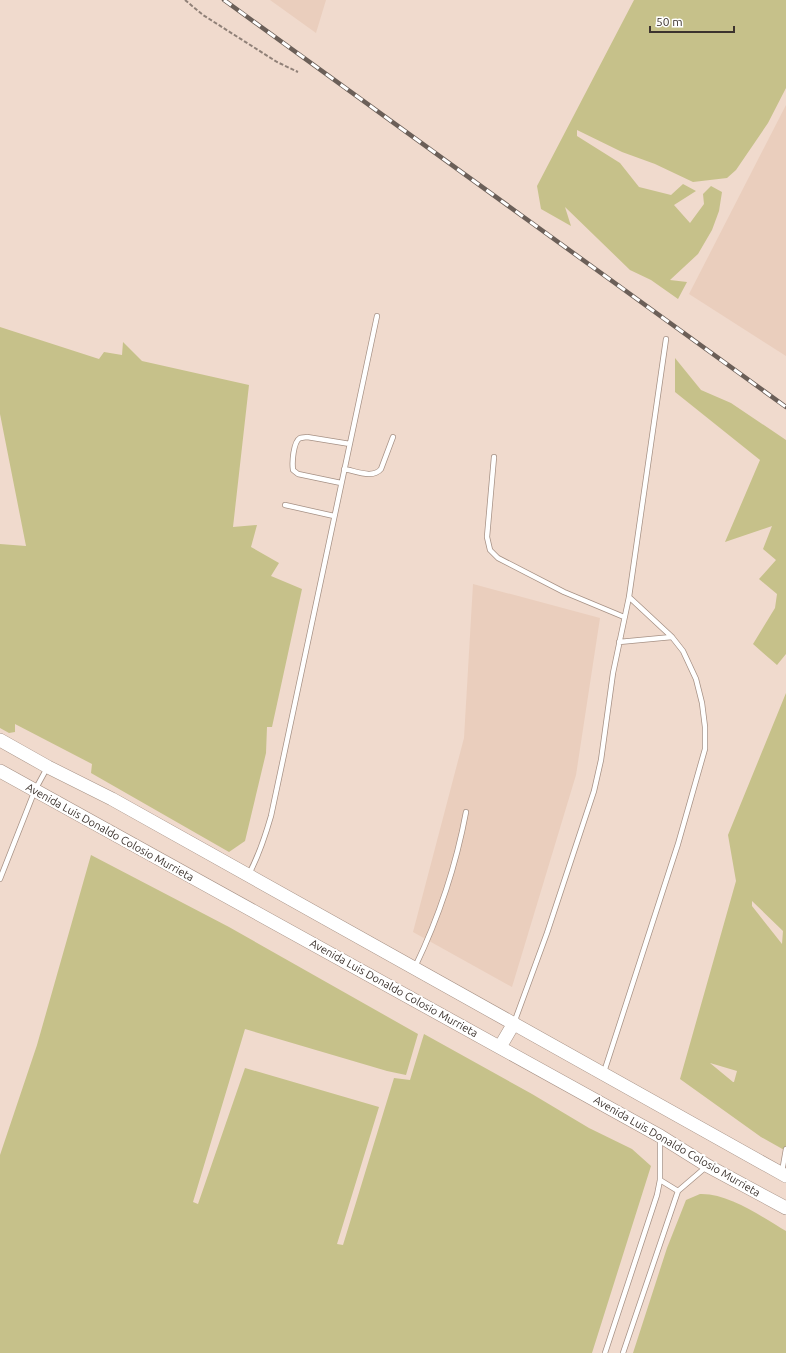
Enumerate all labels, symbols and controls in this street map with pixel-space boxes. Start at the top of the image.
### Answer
scale bar [650,8,734,34]
text: 50 m [656,15,683,28]
street label: Avenida Luis Donaldo Colosio Murrieta [24,781,196,883]
street label: Avenida Luis Donaldo Colosio Murrieta [308,937,480,1039]
street label: Avenida Luis Donaldo Colosio Murrieta [592,1093,762,1199]

